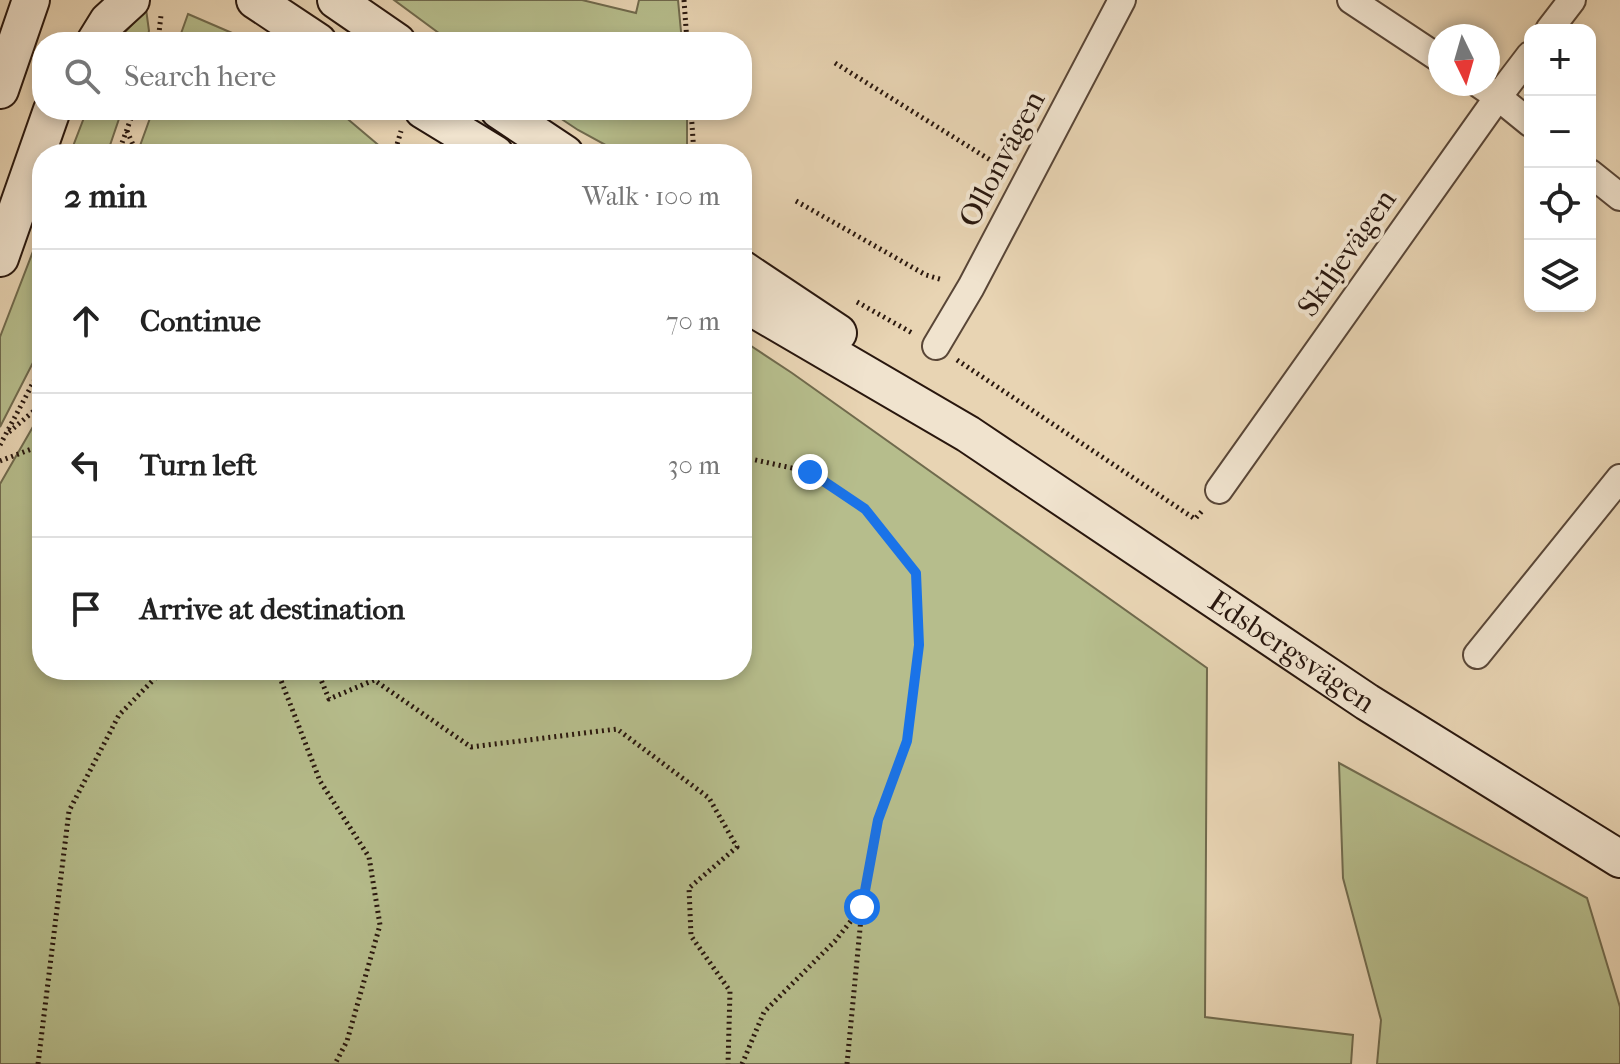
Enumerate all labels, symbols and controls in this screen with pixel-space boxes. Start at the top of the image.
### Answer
north arrow [1428,24,1500,96]
map controls [1524,24,1596,312]
button: + [1524,24,1596,96]
search box [32,32,752,120]
icon: search [60,54,104,98]
text: Search here [124,59,276,94]
street label: Ollonvägen [952,85,1053,233]
button: − [1524,96,1596,168]
button: locate [1524,168,1596,240]
text: 2 min [64,176,147,216]
text: Walk · 100 m [582,181,720,212]
street label: Skiljevägen [1290,182,1404,323]
button: layers [1524,240,1596,312]
icon: ahead [64,299,108,343]
text: Continue [140,304,261,339]
text: 70 m [666,306,720,337]
icon: left [64,443,108,487]
text: Turn left [140,448,257,483]
text: 30 m [668,450,720,481]
route end [792,454,828,490]
street label: Edsbergsvägen [1202,583,1382,720]
icon: arrive [64,587,108,631]
text: Arrive at destination [140,592,405,627]
route start [844,889,880,925]

